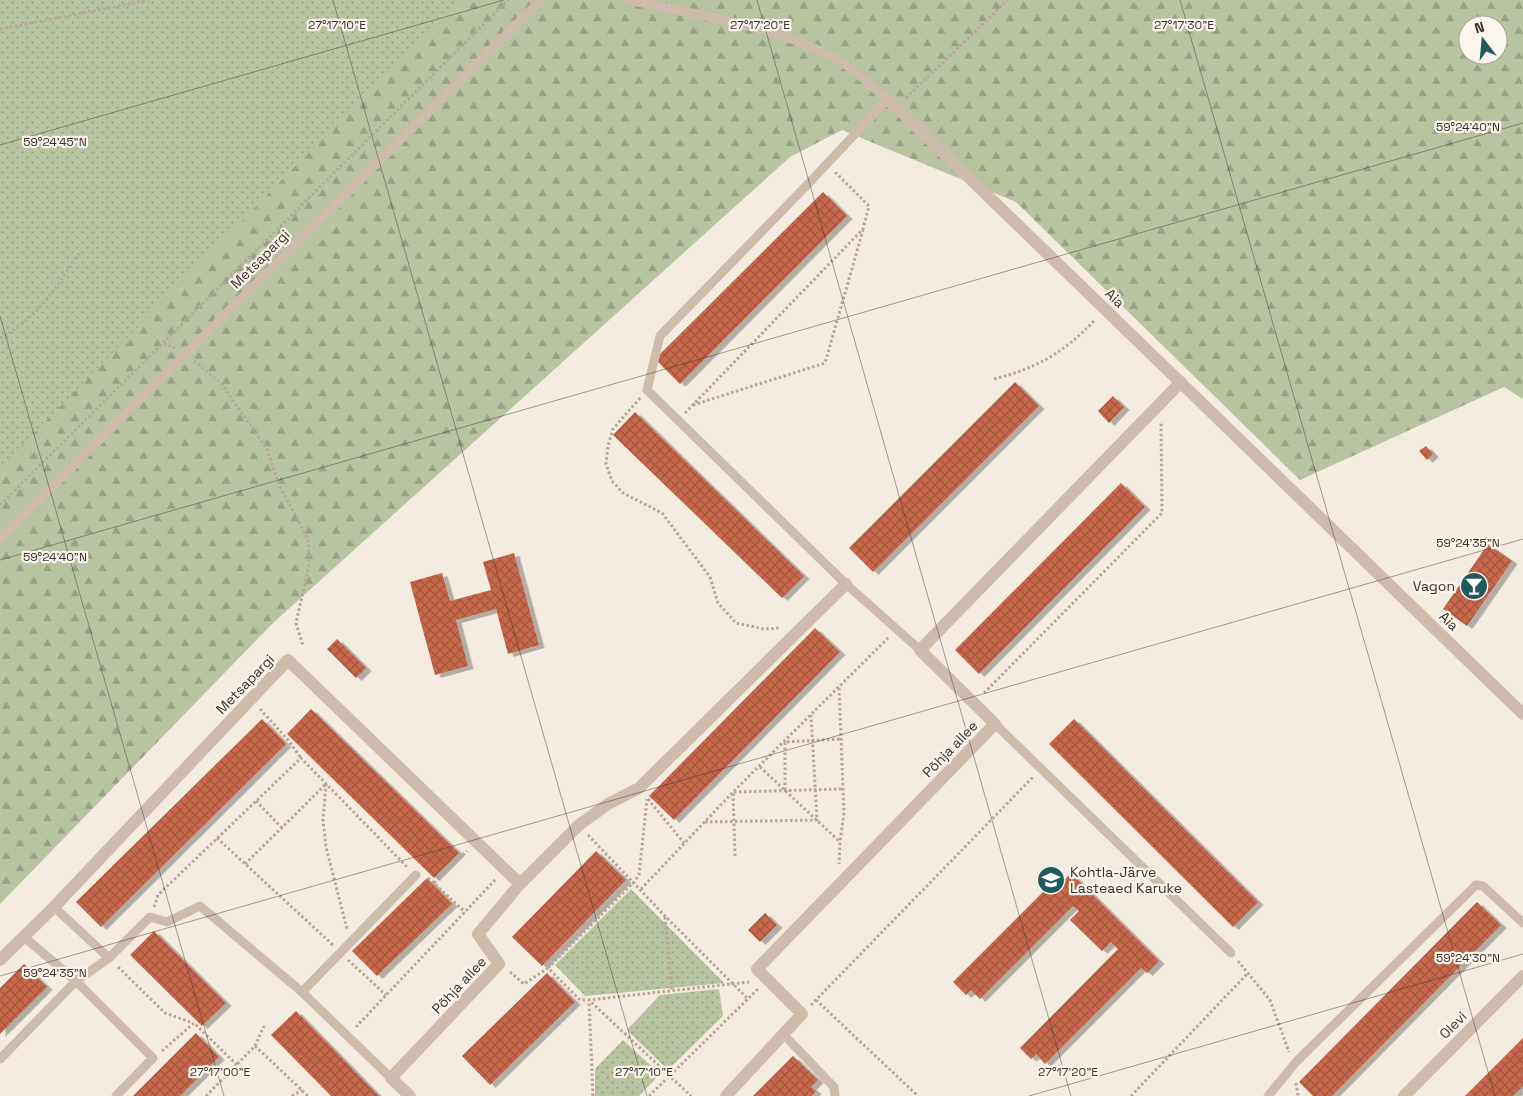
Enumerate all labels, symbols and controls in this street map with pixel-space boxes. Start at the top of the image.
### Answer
north arrow [1458,15,1508,65]
text: 27°17'10"E [308,17,366,33]
text: 27°17'20"E [730,17,790,33]
text: 27°17'30"E [1154,17,1214,33]
text: N [1472,18,1486,37]
text: 59°24'40"N [1436,119,1500,135]
text: 59°24'45"N [23,134,87,150]
street label: Metsapargi [227,226,293,292]
street label: Aia [1101,284,1129,312]
text: 59°24'35"N [1436,535,1500,551]
text: 59°24'40"N [23,549,87,565]
bar icon: Vagon [1459,571,1489,601]
place label: Vagon [1413,577,1455,595]
street label: Aia [1435,607,1463,635]
street label: Metsapargi [212,650,278,718]
street label: Põhja allee [919,717,981,781]
place label: Kohtla-Järve Lasteaed Karuke [1070,863,1182,897]
school or university icon: Kohtla-Järve Lasteaed Karuke [1036,865,1066,895]
text: 59°24'30"N [1436,950,1500,966]
street label: Põhja allee [428,953,490,1017]
text: 59°24'35"N [23,965,87,981]
street label: Olevi [1435,1007,1471,1043]
text: 27°17'00"E [190,1064,250,1080]
text: 27°17'10"E [615,1064,673,1080]
text: 27°17'20"E [1038,1064,1098,1080]

